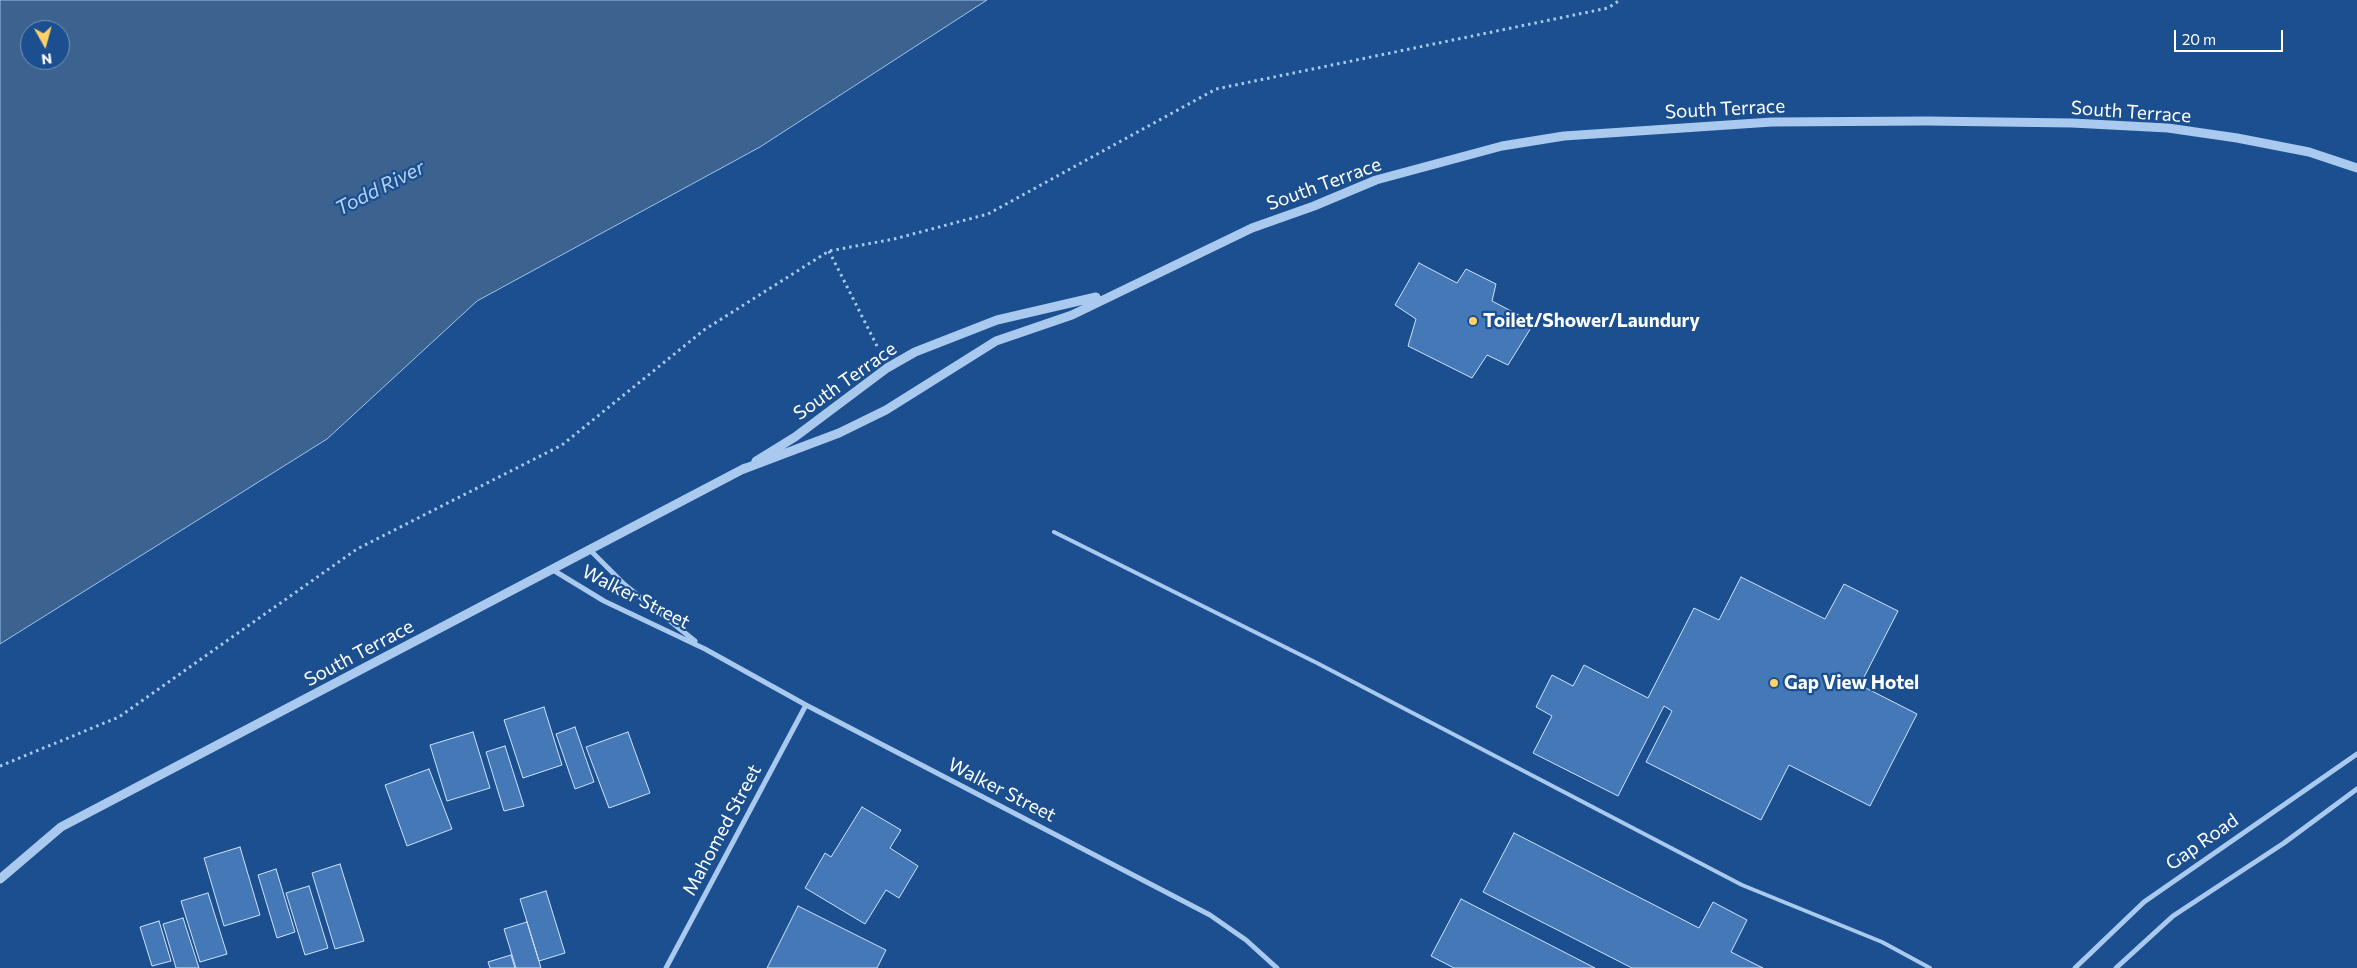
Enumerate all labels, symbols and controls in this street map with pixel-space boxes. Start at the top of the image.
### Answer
north arrow [20,20,70,70]
scale bar [2177,20,2286,52]
text: 20 m [2182,30,2216,48]
text: N [41,50,53,68]
street label: South Terrace [1664,94,1786,124]
street label: South Terrace [2070,96,2192,128]
street label: South Terrace [1263,153,1385,215]
water label: Todd River [331,155,429,221]
place label: Toilet/Shower/Laundury [1483,310,1700,332]
marker: Toilet/Shower/Laundury [1467,315,1479,327]
street label: South Terrace [789,337,901,425]
street label: Walker Street [578,560,694,634]
street label: South Terrace [300,615,418,691]
place label: Gap View Hotel [1784,672,1919,694]
marker: Gap View Hotel [1768,677,1780,689]
street label: Walker Street [944,753,1060,827]
street label: Mahomed Street [678,761,766,899]
street label: Gap Road [2161,809,2243,875]

